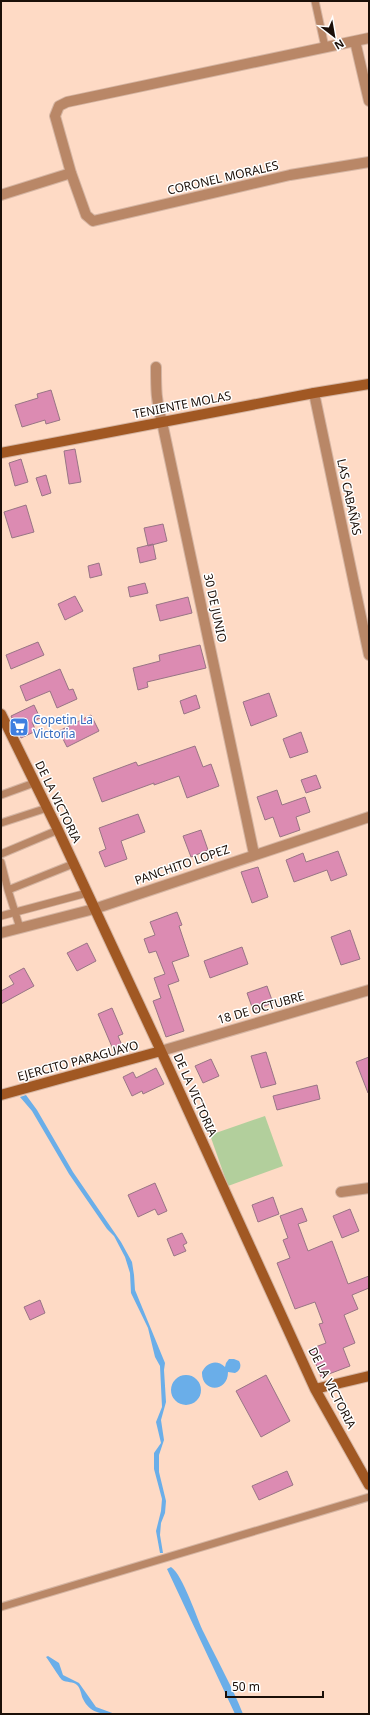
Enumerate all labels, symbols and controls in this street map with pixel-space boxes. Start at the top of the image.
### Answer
north arrow [314,16,354,56]
text: N [332,36,347,54]
street label: CORONEL MORALES [166,156,281,199]
street label: TENIENTE MOLAS [131,387,233,422]
street label: LAS CABAÑAS [333,457,366,537]
street label: 30 DE JUNIO [200,572,231,644]
place label: Copetin La Victoria [33,711,93,742]
supermarket icon: Copetin La Victoria [8,716,30,738]
street label: DE LA VICTORIA [31,758,86,846]
street label: PANCHITO LOPEZ [132,840,232,889]
street label: 18 DE OCTUBRE [215,987,306,1028]
street label: EJERCITO PARAGUAYO [15,1036,140,1085]
street label: DE LA VICTORIA [169,1050,222,1139]
street label: DE LA VICTORIA [305,1344,360,1432]
scale bar [226,1673,323,1699]
text: 50 m [232,1678,260,1695]

